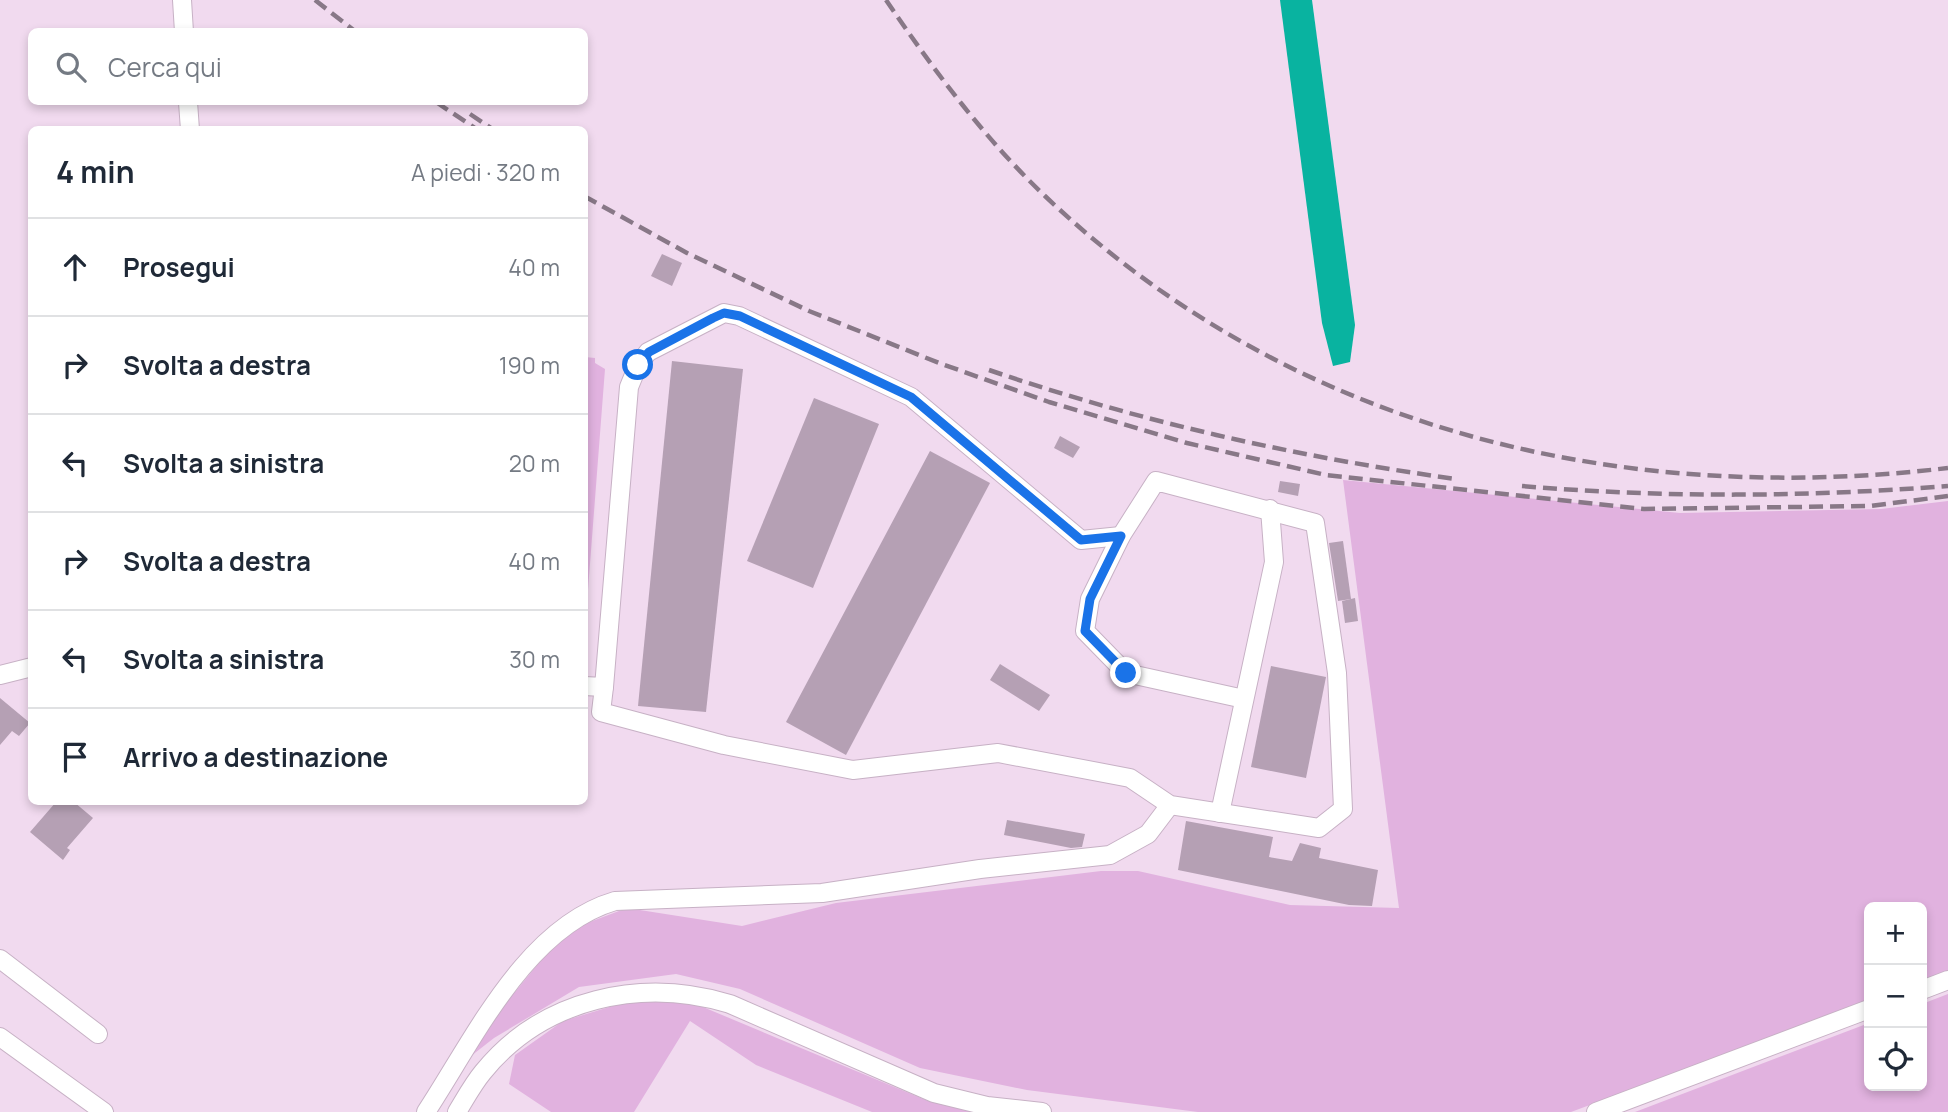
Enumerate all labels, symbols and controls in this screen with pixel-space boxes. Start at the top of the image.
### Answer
search box [28,28,588,105]
icon: search [52,48,90,86]
text: Cerca qui [108,49,222,85]
text: 4 min [56,151,134,192]
text: A piedi · 320 m [411,156,560,188]
icon: ahead [56,248,94,286]
text: Prosegui [123,249,235,285]
text: 40 m [508,251,560,283]
icon: right [56,346,94,384]
text: Svolta a destra [123,347,311,383]
text: 190 m [499,349,560,381]
route start [622,349,653,380]
icon: left [56,444,94,482]
text: Svolta a sinistra [123,445,324,481]
text: 20 m [509,447,560,479]
icon: right [56,542,94,580]
text: Svolta a destra [123,543,311,579]
text: 40 m [508,545,560,577]
icon: left [56,640,94,678]
text: Svolta a sinistra [123,641,324,677]
text: 30 m [509,643,560,675]
route end [1110,657,1141,688]
icon: arrive [56,738,94,776]
text: Arrivo a destinazione [123,739,388,775]
map controls [1864,902,1927,1091]
button: + [1864,902,1927,965]
button: − [1864,965,1927,1028]
button: locate [1864,1028,1927,1091]

